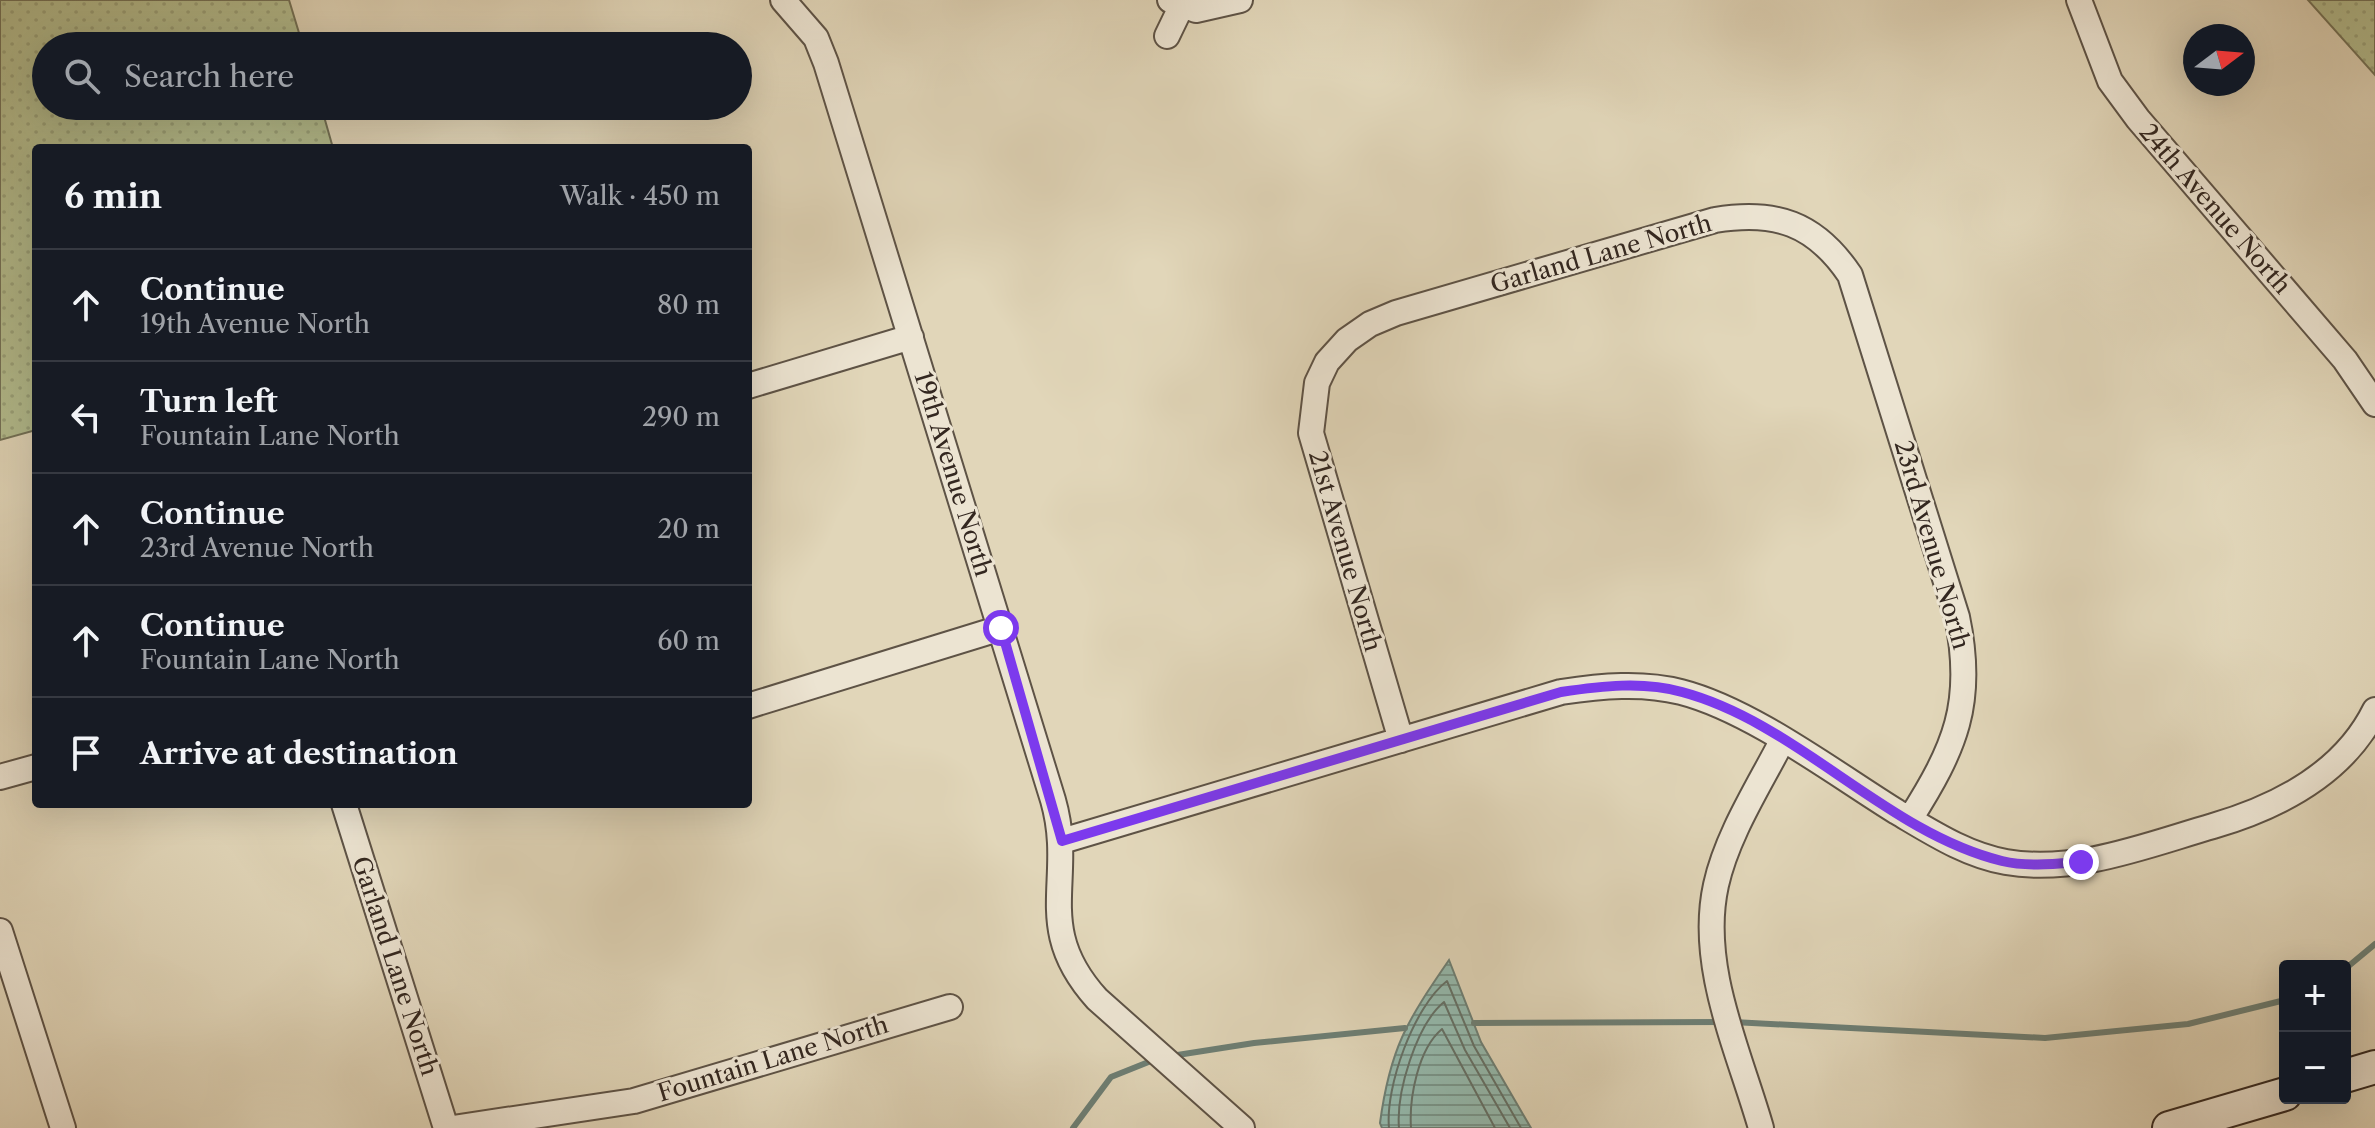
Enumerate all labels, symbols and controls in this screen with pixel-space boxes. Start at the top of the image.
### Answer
north arrow [2183,24,2255,96]
search box [32,32,752,120]
icon: search [60,54,104,98]
text: Search here [124,58,294,95]
street label: 24th Avenue North [2134,118,2297,300]
text: 6 min [64,175,162,217]
text: Walk · 450 m [560,180,720,212]
street label: Garland Lane North [1487,208,1715,299]
text: Continue [140,271,285,308]
icon: ahead [64,283,108,327]
text: 80 m [657,289,720,321]
text: 19th Avenue North [140,308,370,340]
street label: 19th Avenue North [909,368,998,580]
text: Turn left [140,383,277,420]
icon: left [64,395,108,439]
text: 290 m [642,401,720,433]
text: Fountain Lane North [140,420,400,452]
street label: 23rd Avenue North [1889,437,1976,653]
street label: 21st Avenue North [1303,447,1388,655]
text: Continue [140,495,285,532]
icon: ahead [64,507,108,551]
text: 20 m [657,513,720,545]
text: 23rd Avenue North [140,532,374,564]
text: Continue [140,607,285,644]
route start [983,610,1019,646]
icon: ahead [64,619,108,663]
text: 60 m [657,625,720,657]
text: Fountain Lane North [140,644,400,676]
icon: arrive [64,731,108,775]
text: Arrive at destination [140,735,458,772]
route end [2063,844,2099,880]
street label: Garland Lane North [346,853,445,1079]
map controls [2279,960,2351,1104]
button: + [2279,960,2351,1032]
street label: Fountain Lane North [654,1010,892,1107]
button: − [2279,1032,2351,1104]

